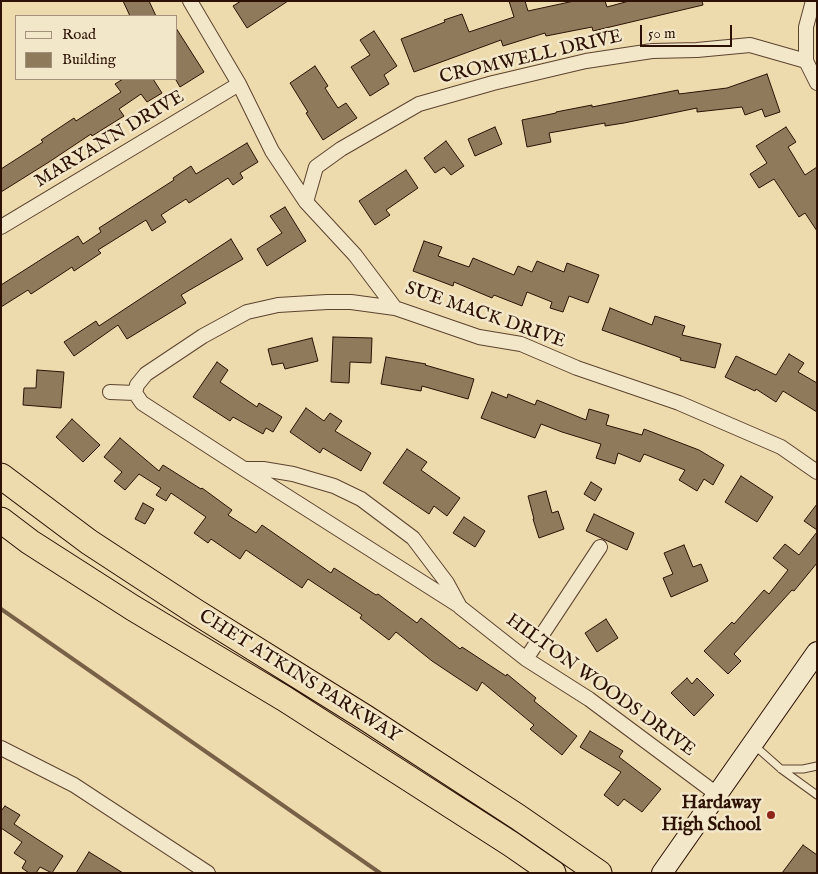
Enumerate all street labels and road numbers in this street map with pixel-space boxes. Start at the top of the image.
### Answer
street label: CROMWELL DRIVE [437,26,625,90]
street label: MARYANN DRIVE [31,86,189,194]
street label: SUE MACK DRIVE [402,278,568,354]
street label: CHET ATKINS PARKWAY [194,606,404,748]
street label: HILTON WOODS DRIVE [501,610,699,762]

